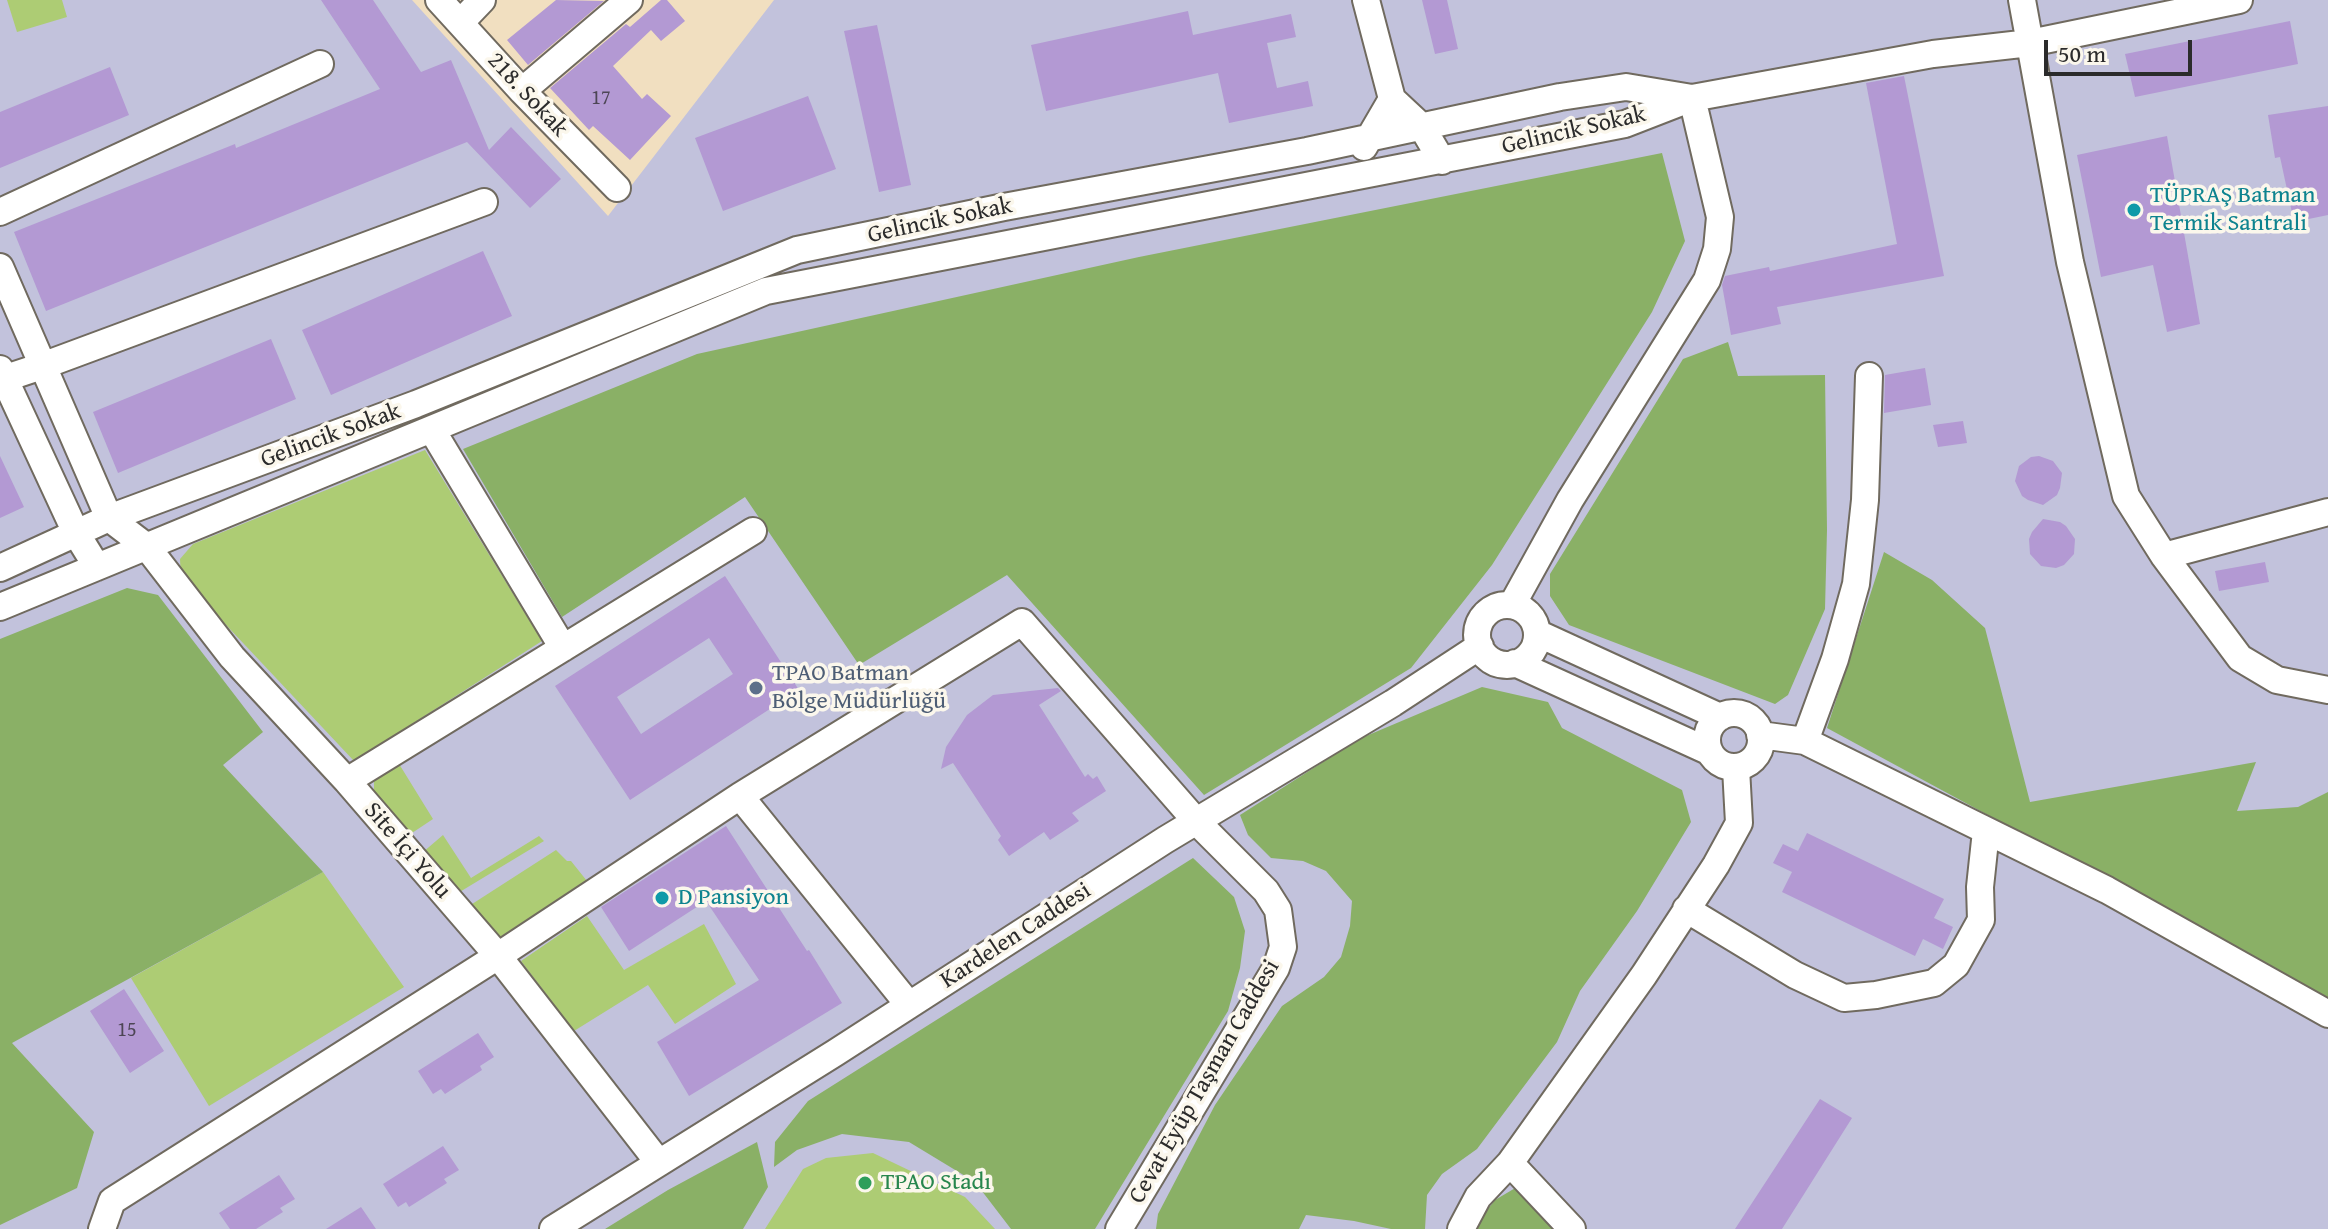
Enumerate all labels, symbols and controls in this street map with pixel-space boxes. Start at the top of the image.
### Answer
scale bar [2048,24,2196,74]
text: 50 m [2058,36,2106,71]
street label: 218. Sokak [481,47,573,143]
house number: 17 [591,87,611,111]
street label: Gelincik Sokak [1499,100,1649,162]
place label: TÜPRAŞ Batman Termik Santrali [2150,182,2315,238]
street label: Gelincik Sokak [865,192,1015,250]
marker: TÜPRAŞ Batman Termik Santrali [2125,201,2143,219]
street label: Gelincik Sokak [257,397,405,475]
place label: TPAO Batman Bölge Müdürlüğü [772,660,946,716]
marker: TPAO Batman Bölge Müdürlüğü [747,679,765,697]
street label: Site İçi Yolu [357,797,457,905]
street label: Kardelen Caddesi [935,877,1097,995]
place label: D Pansiyon [678,884,789,912]
marker: D Pansiyon [653,889,671,907]
street label: Cevat Eyüp Taşman Caddesi [1123,955,1287,1209]
house number: 15 [117,1019,137,1043]
place label: TPAO Stadı [881,1169,991,1197]
marker: TPAO Stadı [856,1174,874,1192]

